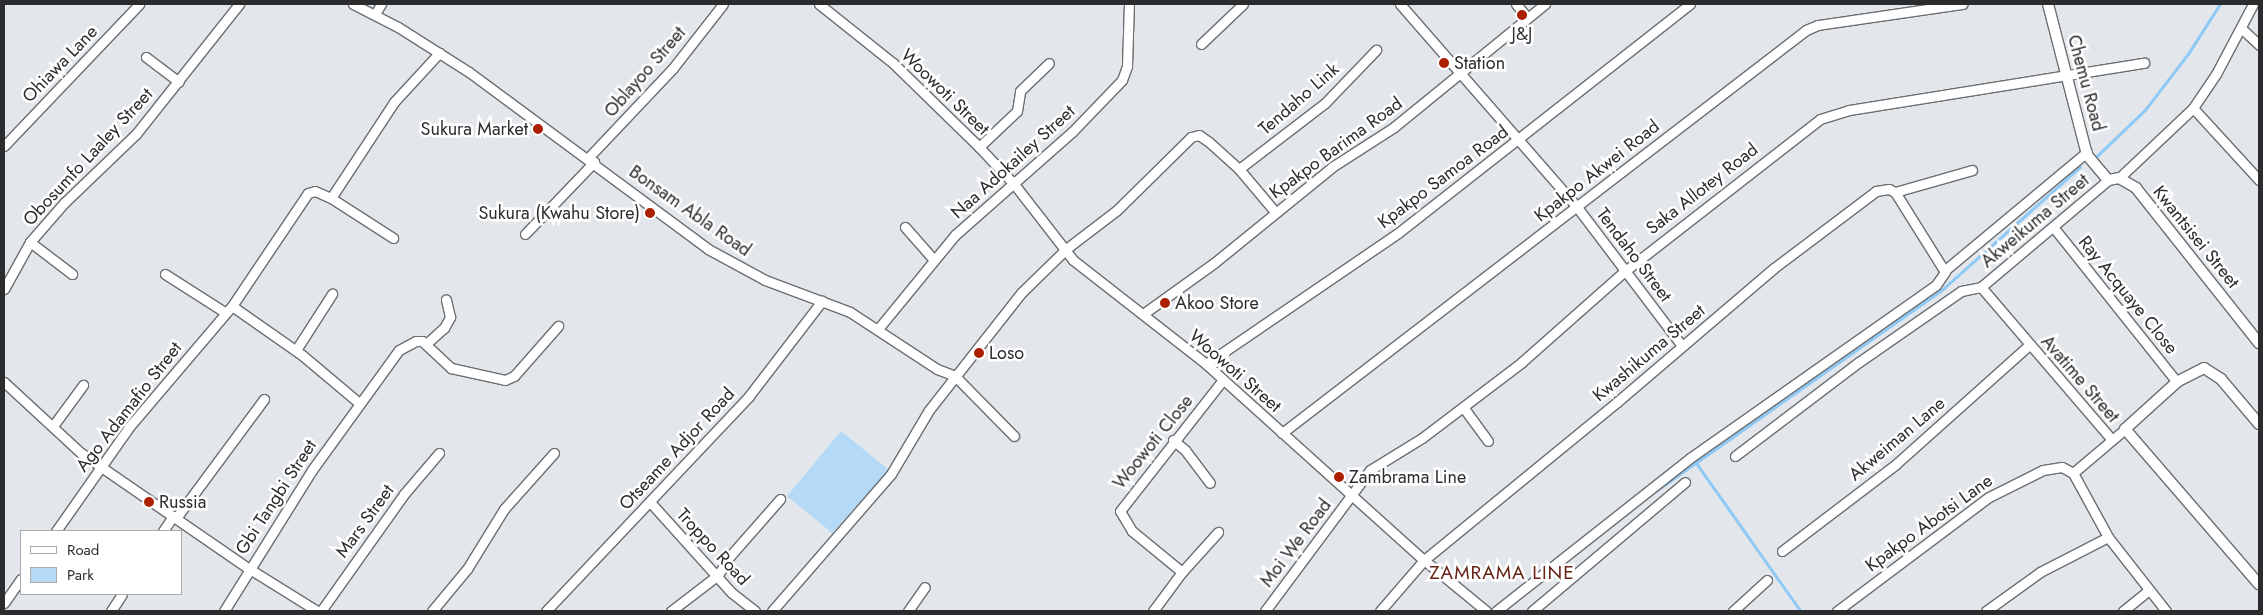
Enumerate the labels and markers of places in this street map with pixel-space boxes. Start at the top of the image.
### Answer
marker: J&J [1516,9,1528,21]
place label: J&J [1512,23,1532,45]
place label: Station [1454,52,1505,74]
marker: Station [1438,57,1450,69]
place label: Sukura Market [421,118,528,140]
marker: Sukura Market [532,123,544,135]
place label: Sukura (Kwahu Store) [478,202,640,224]
marker: Sukura (Kwahu Store) [644,207,656,219]
place label: Akoo Store [1175,292,1259,314]
marker: Akoo Store [1159,297,1171,309]
place label: Loso [989,342,1024,364]
marker: Loso [973,347,985,359]
place label: Zambrama Line [1349,466,1466,488]
marker: Zambrama Line [1333,471,1345,483]
place label: Russia [159,491,206,513]
marker: Russia [143,496,155,508]

